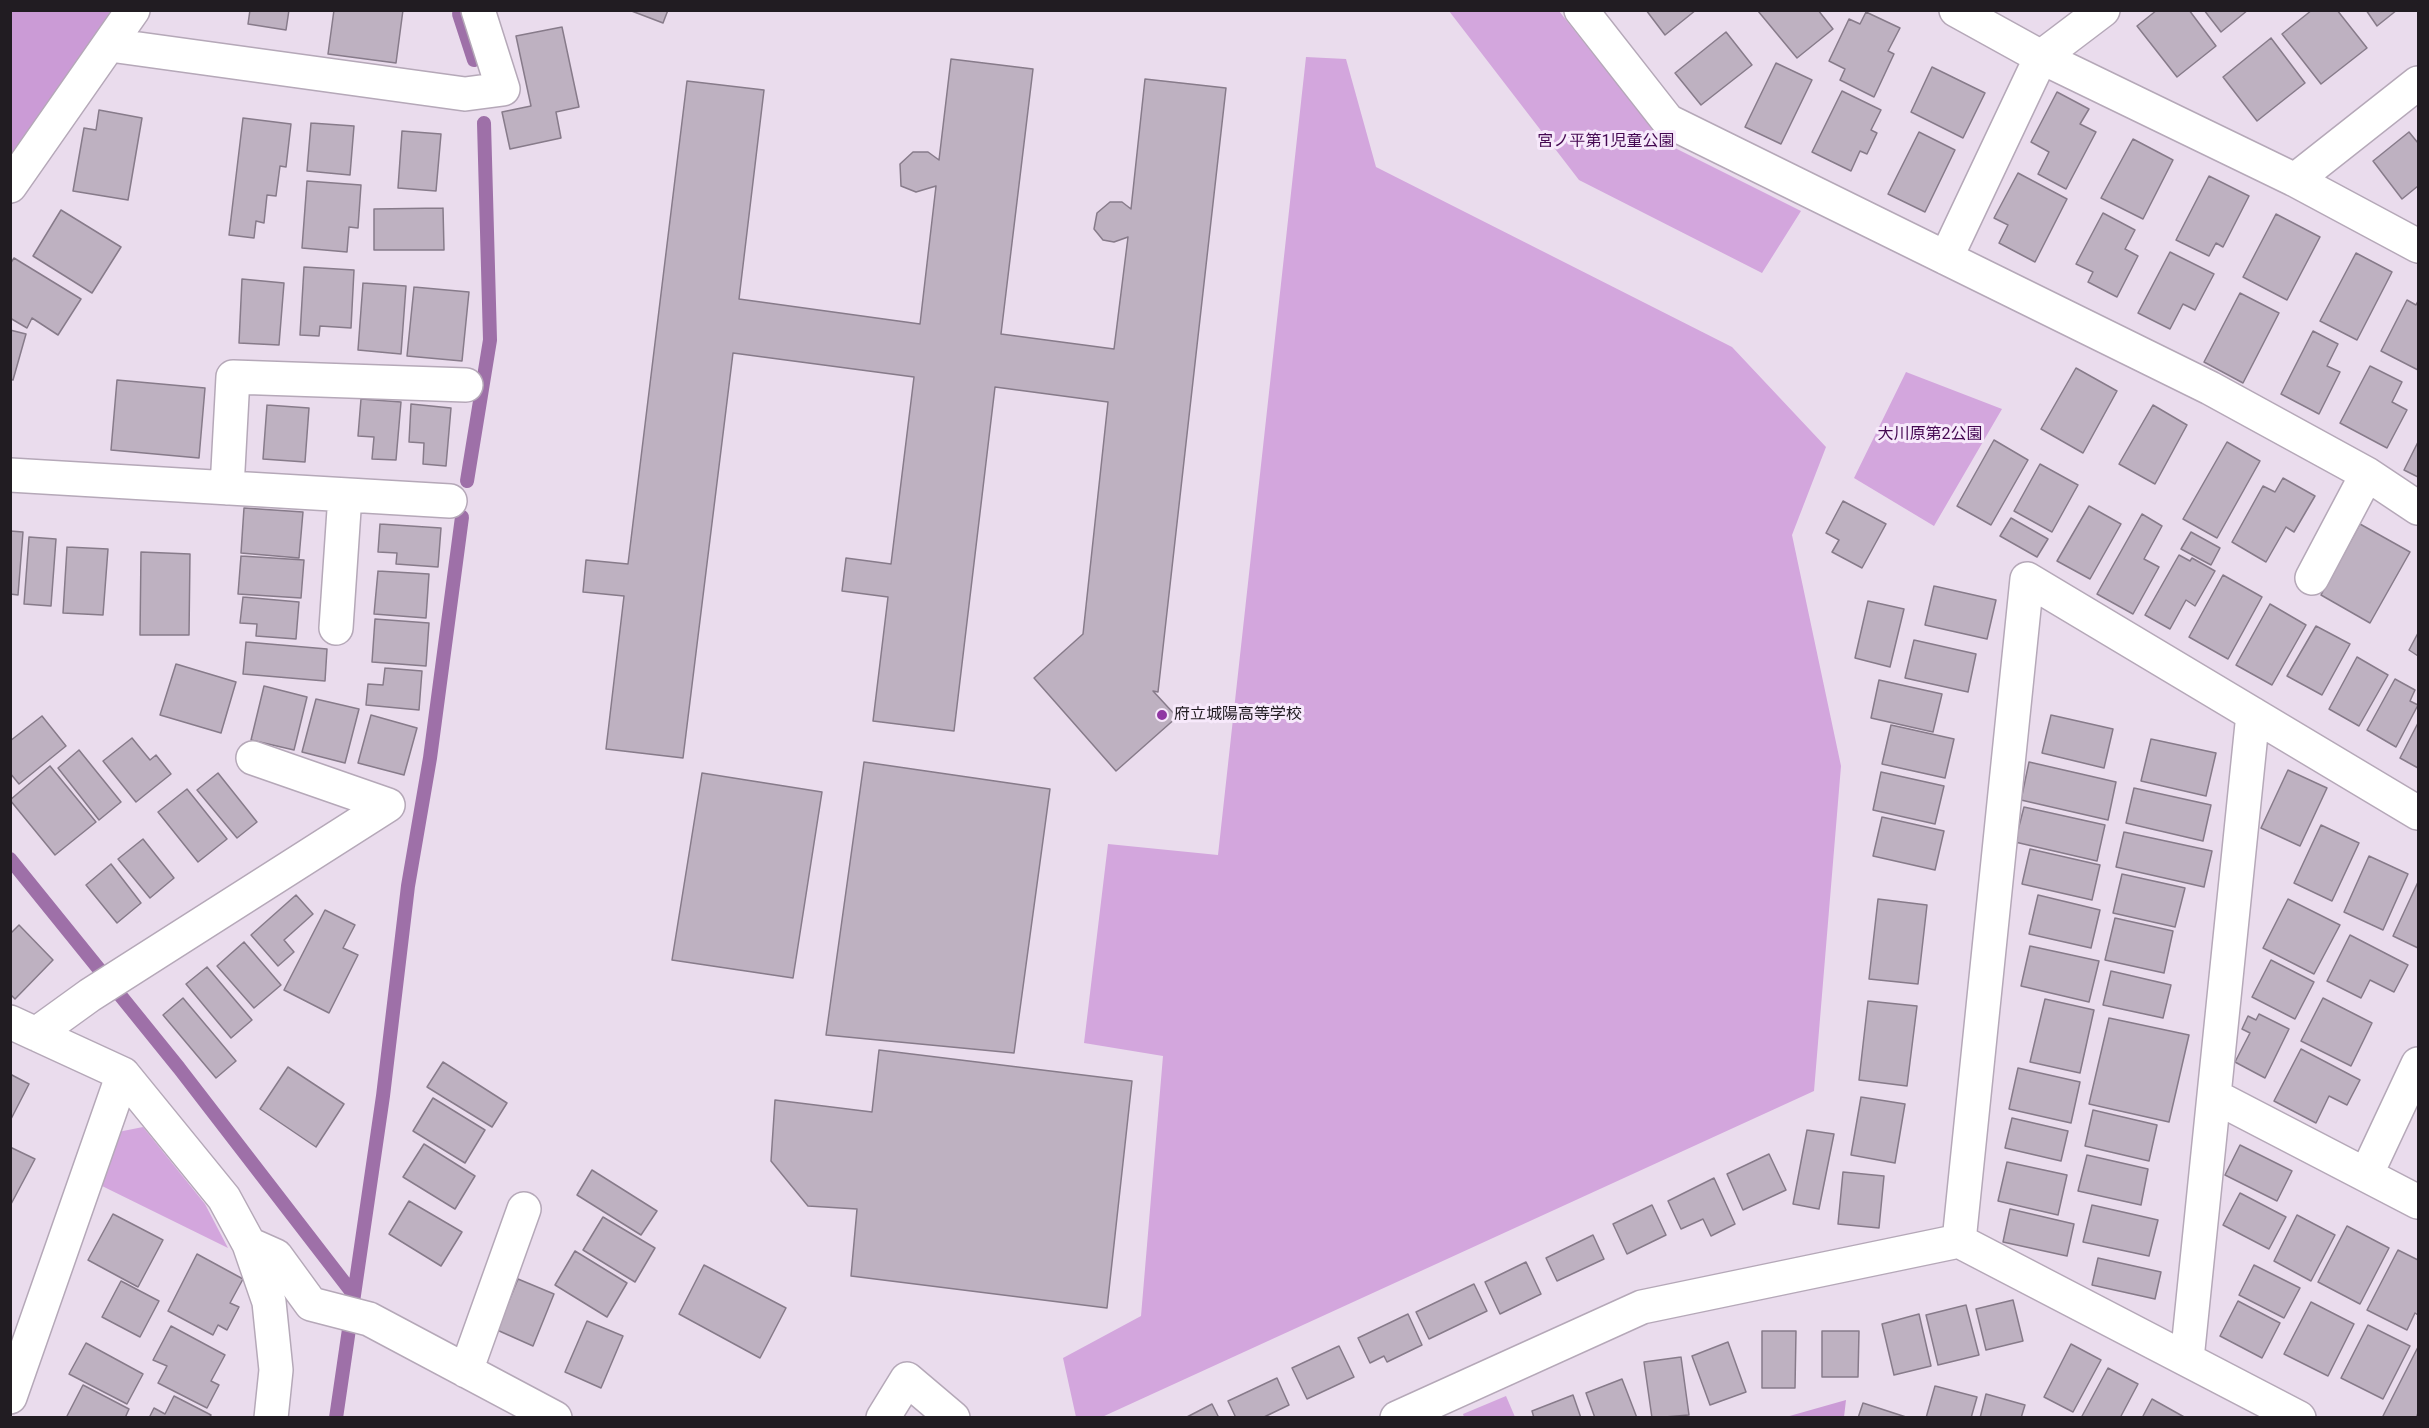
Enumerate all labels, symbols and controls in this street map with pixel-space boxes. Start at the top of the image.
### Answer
park label: 宮ノ平第1児童公園 [1538,132,1674,152]
park label: 大川原第2公園 [1878,425,1982,445]
place label: 府立城陽高等学校 [1174,705,1302,725]
marker: 府立城陽高等学校 [1155,708,1169,722]

